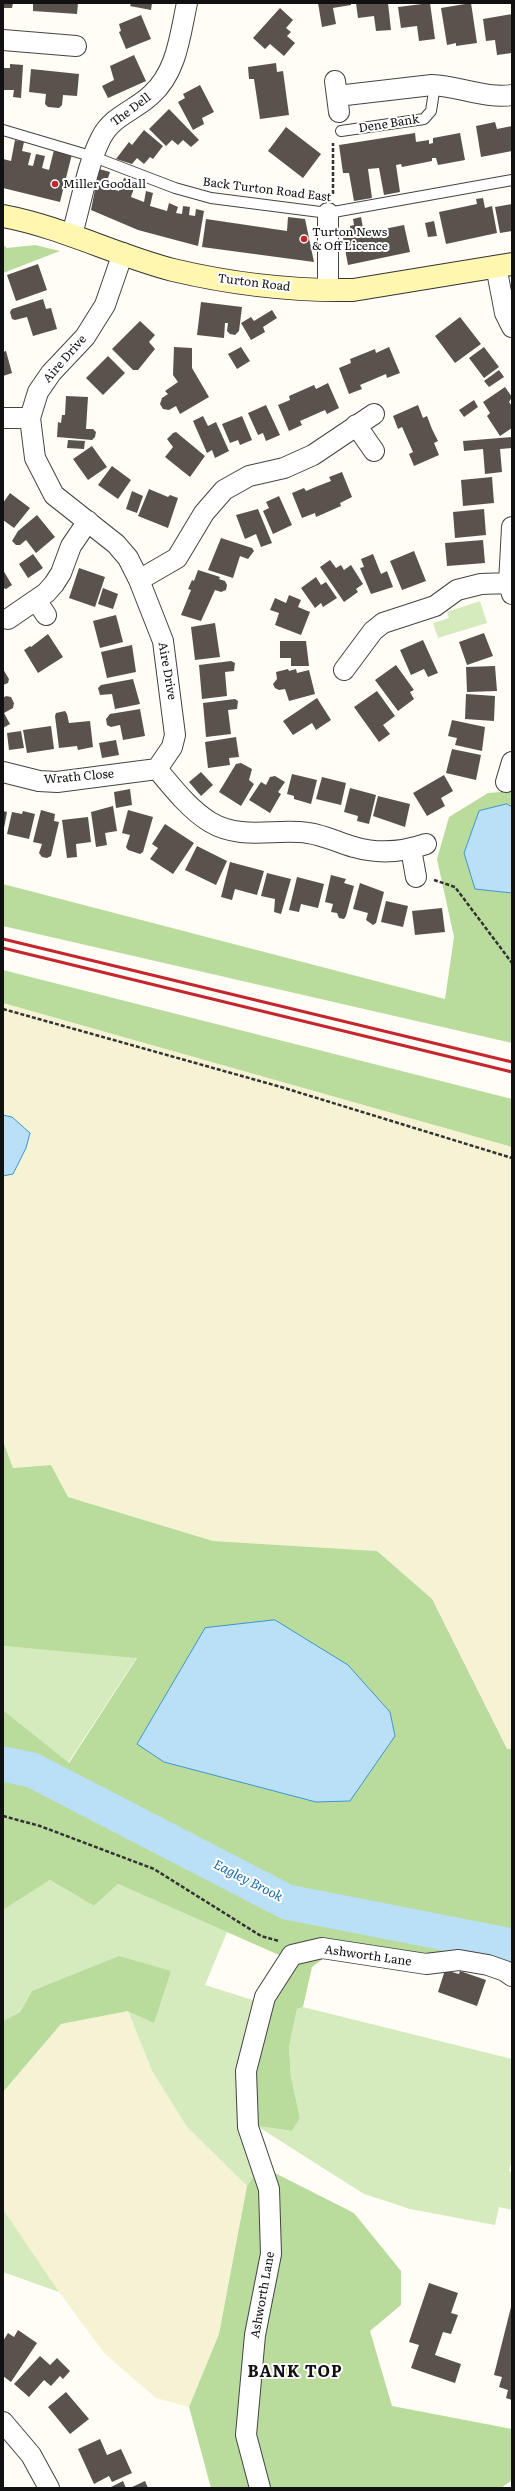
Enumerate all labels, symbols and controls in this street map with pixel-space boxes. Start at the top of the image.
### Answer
street label: The Dell [108,90,154,130]
street label: Dene Bank [358,112,420,136]
street label: Back Turton Road East [202,175,332,205]
place label: Miller Goodall [63,177,146,191]
marker: Miller Goodall [50,179,60,189]
place label: Turton News & Off Licence [312,225,388,253]
marker: Turton News & Off Licence [299,234,309,244]
street label: Turton Road [217,271,291,295]
street label: Aire Drive [40,332,90,386]
street label: Aire Drive [155,641,179,701]
street label: Wrath Close [43,767,115,787]
water label: Eagley Brook [211,1857,285,1905]
street label: Ashworth Lane [324,1943,412,1969]
street label: Ashworth Lane [248,2251,278,2339]
district label: BANK TOP [248,2362,342,2382]

